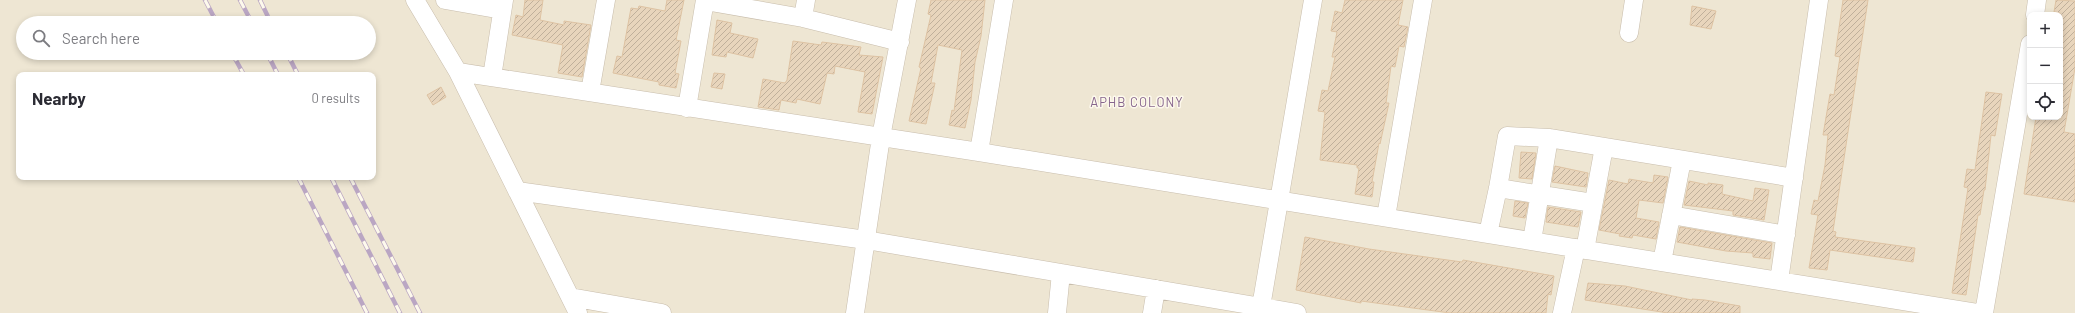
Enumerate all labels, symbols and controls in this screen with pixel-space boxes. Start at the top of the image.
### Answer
map controls [2027,12,2063,120]
button: + [2027,12,2063,48]
search box [16,16,376,60]
icon: search [30,27,52,49]
text: Search here [62,29,140,47]
button: − [2027,48,2063,84]
button: locate [2027,84,2063,120]
text: Nearby [32,88,86,108]
text: 0 results [311,90,360,106]
district label: APHB COLONY [1090,94,1184,110]

